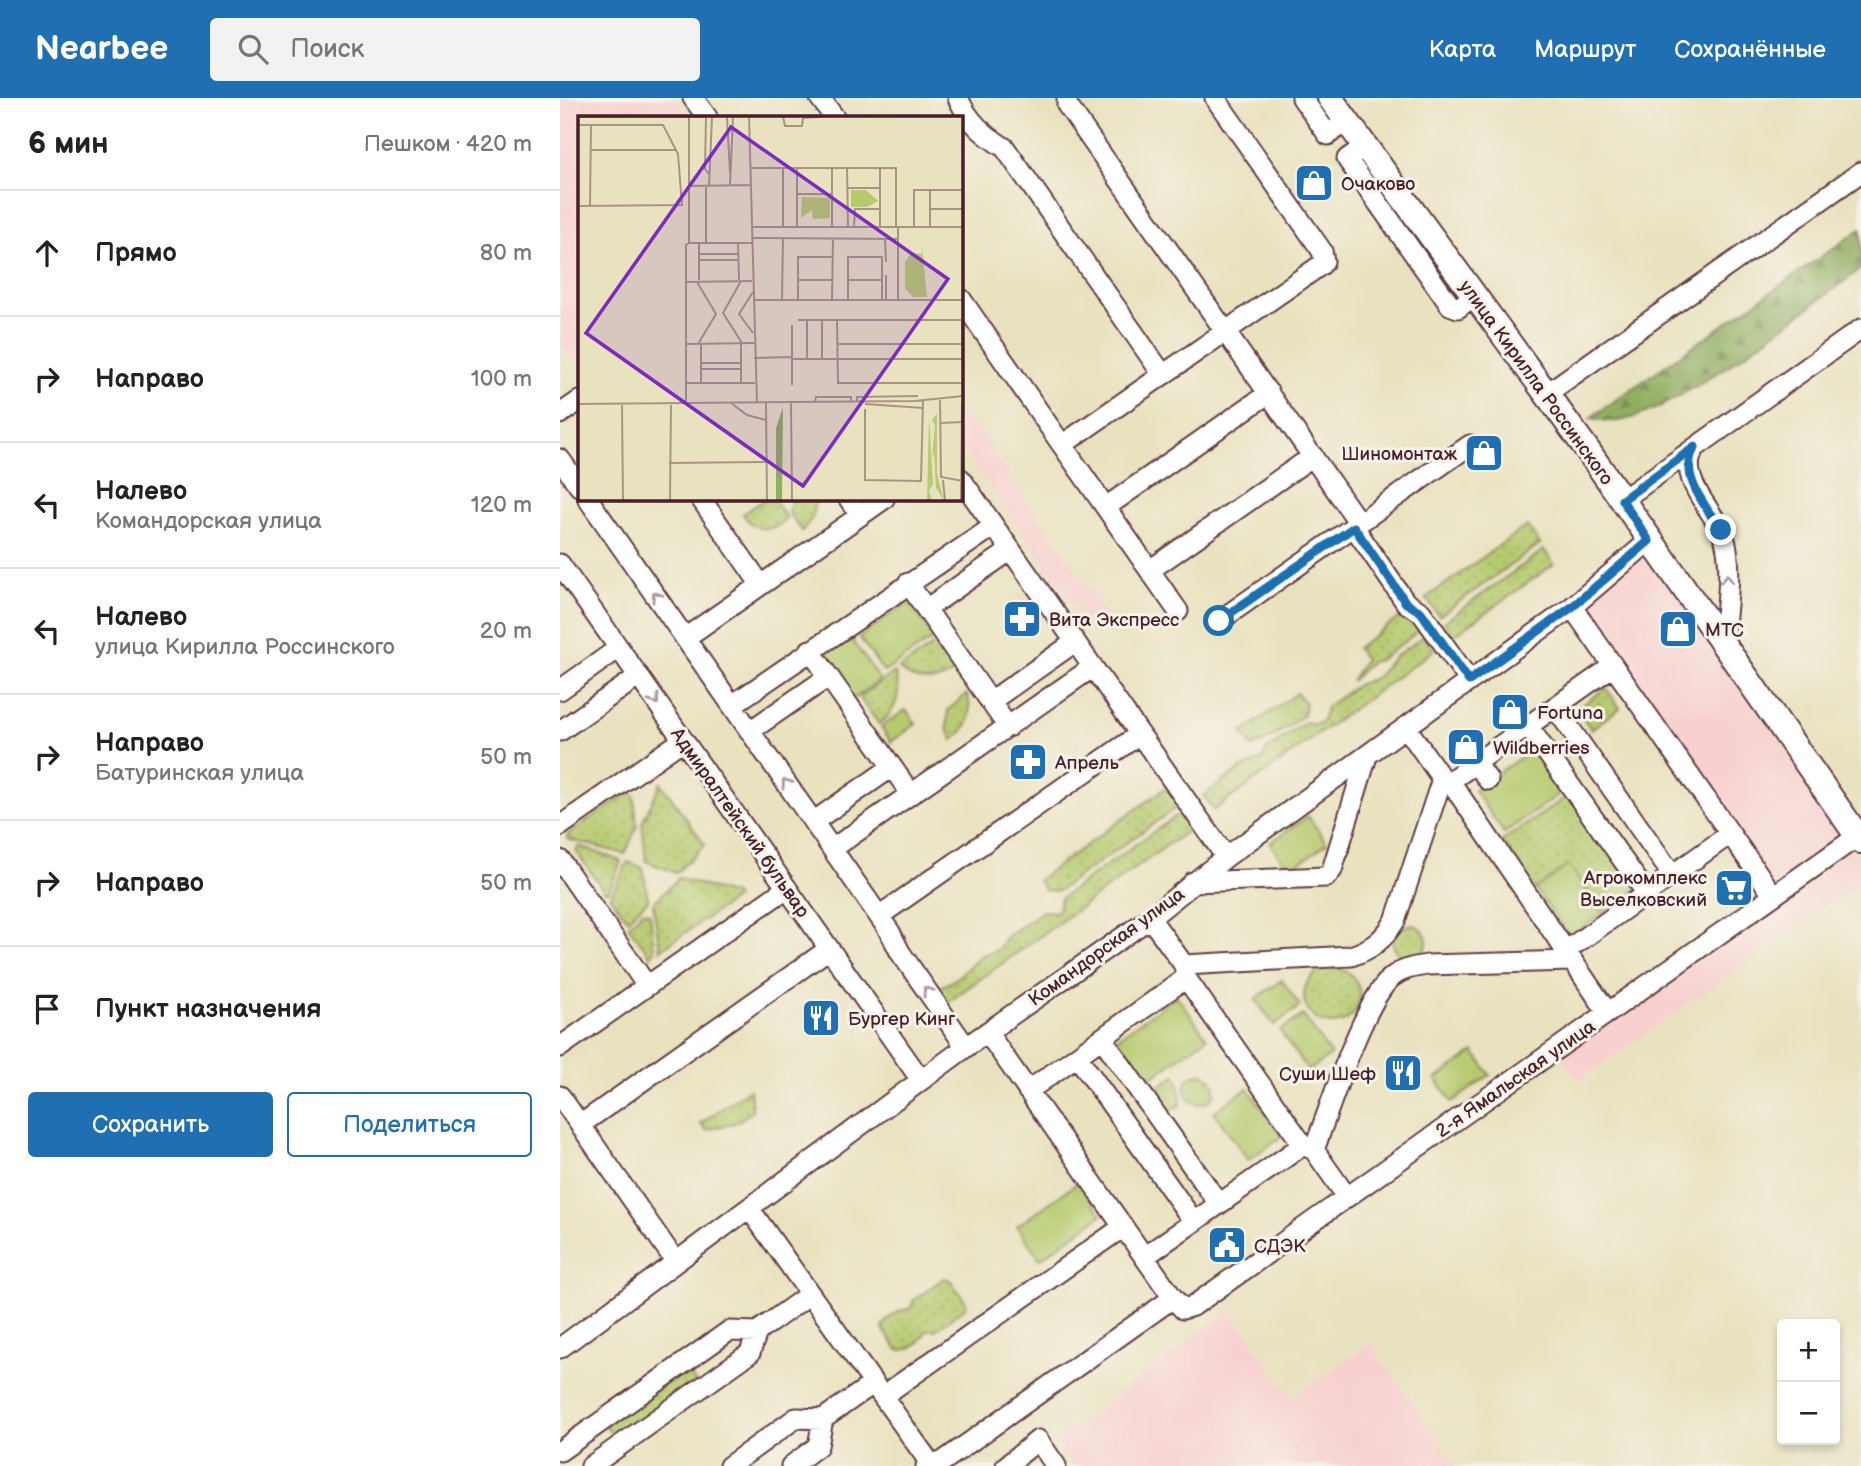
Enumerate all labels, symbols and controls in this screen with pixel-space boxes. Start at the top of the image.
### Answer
search box [210,18,700,81]
text: Nearbee [35,29,168,69]
icon: search [234,30,272,68]
text: Поиск [290,34,364,65]
text: Карта [1429,35,1496,64]
text: Маршрут [1534,35,1636,64]
text: Сохранённые [1674,35,1826,64]
inset map [578,116,962,500]
text: 6 мин [28,126,109,162]
text: Пешком · 420 m [364,130,532,158]
shop icon: Очаково [1293,162,1335,204]
place label: Очаково [1341,173,1415,196]
icon: ahead [28,234,66,272]
text: Прямо [95,238,177,269]
text: 80 m [480,239,532,267]
street label: улица Кирилла Россинского [1454,276,1618,490]
icon: right [28,360,66,398]
text: Направо [95,364,204,395]
text: 100 m [471,365,532,393]
shop icon: Шиномонтаж [1463,432,1505,474]
place label: Шиномонтаж [1341,443,1458,466]
text: Налево [95,476,187,507]
icon: left [28,486,66,524]
text: 120 m [471,491,532,519]
text: Командорская улица [95,507,322,535]
route end [1705,514,1736,545]
one-way arrow [1719,574,1734,585]
one-way arrow [652,591,664,604]
pharmacy icon: Вита Экспресс [1001,598,1043,640]
text: Налево [95,602,187,633]
route start [1203,605,1234,636]
shop icon: МТС [1657,608,1699,650]
place label: Вита Экспресс [1049,609,1180,632]
icon: left [28,612,66,650]
text: 20 m [480,617,532,645]
place label: МТС [1705,619,1744,642]
text: улица Кирилла Россинского [95,633,395,661]
shop icon: Fortuna [1489,691,1531,733]
one-way arrow [647,692,659,705]
place label: Fortuna [1537,702,1603,725]
street label: Адмиралтейский бульвар [665,723,814,922]
shop icon: Wildberries [1445,726,1487,768]
text: Направо [95,728,204,759]
place label: Wildberries [1493,737,1590,760]
icon: right [28,738,66,776]
pharmacy icon: Апрель [1007,741,1049,783]
text: 50 m [480,743,532,771]
place label: Апрель [1054,752,1120,775]
text: Батуринская улица [95,759,304,787]
one-way arrow [782,778,794,791]
icon: right [28,864,66,902]
place label: Агрокомплекс Выселковский [1580,867,1708,912]
supermarket icon: Агрокомплекс Выселковский [1713,867,1755,909]
text: Направо [95,868,204,899]
text: 50 m [480,869,532,897]
street label: Командорская улица [1024,883,1189,1012]
one-way arrow [923,986,935,999]
icon: arrive [28,990,66,1028]
text: Пункт назначения [95,994,321,1025]
restaurant icon: Бургер Кинг [800,997,842,1039]
place label: Бургер Кинг [848,1008,956,1031]
street label: 2-я Ямальская улица [1432,1015,1600,1143]
restaurant icon: Суши Шеф [1382,1052,1424,1094]
place label: Суши Шеф [1279,1063,1376,1086]
button: Сохранить [28,1092,273,1157]
button: Поделиться [287,1092,532,1157]
public building icon: СДЭК [1206,1224,1248,1266]
place label: СДЭК [1254,1235,1306,1258]
map controls [1777,1319,1840,1445]
button: + [1777,1319,1840,1382]
button: − [1777,1382,1840,1445]

